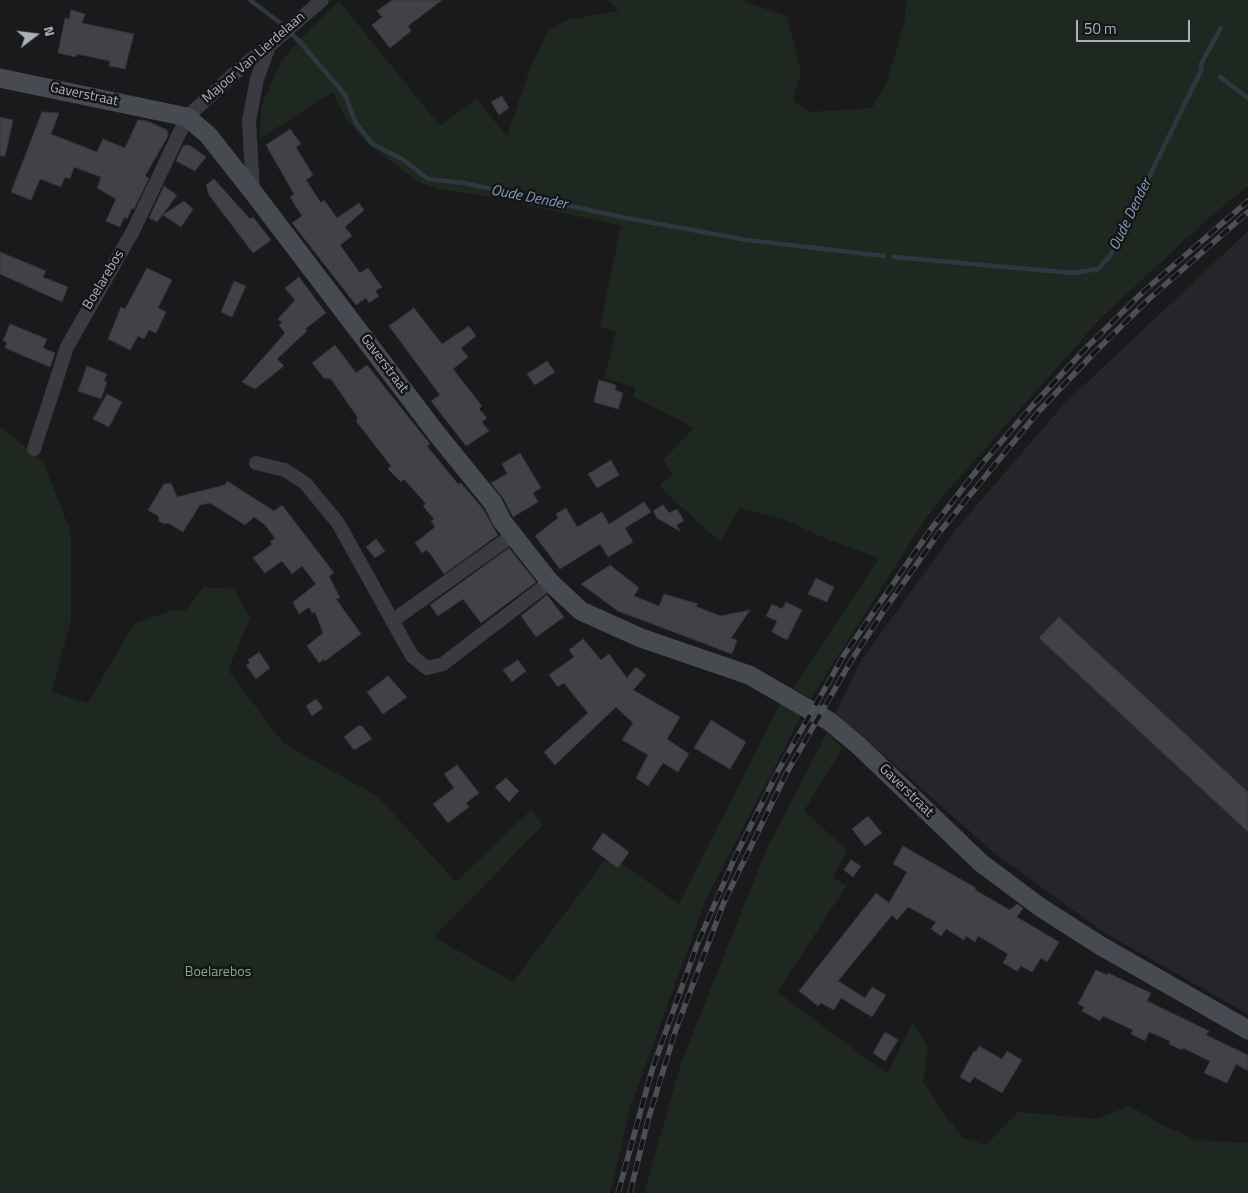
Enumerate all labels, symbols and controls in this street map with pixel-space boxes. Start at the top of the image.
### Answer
street label: Majoor Van Lierdelaan [199,9,309,107]
north arrow [10,10,60,60]
scale bar [1078,10,1192,42]
text: 50 m [1084,17,1117,40]
text: N [39,24,61,38]
street label: Gaverstraat [48,80,120,110]
water label: Oude Dender [1106,176,1156,254]
water label: Oude Dender [489,182,569,214]
street label: Boelarebos [80,247,128,313]
street label: Gaverstraat [356,331,412,397]
street label: Gaverstraat [875,761,937,821]
park label: Boelarebos [185,965,251,981]

